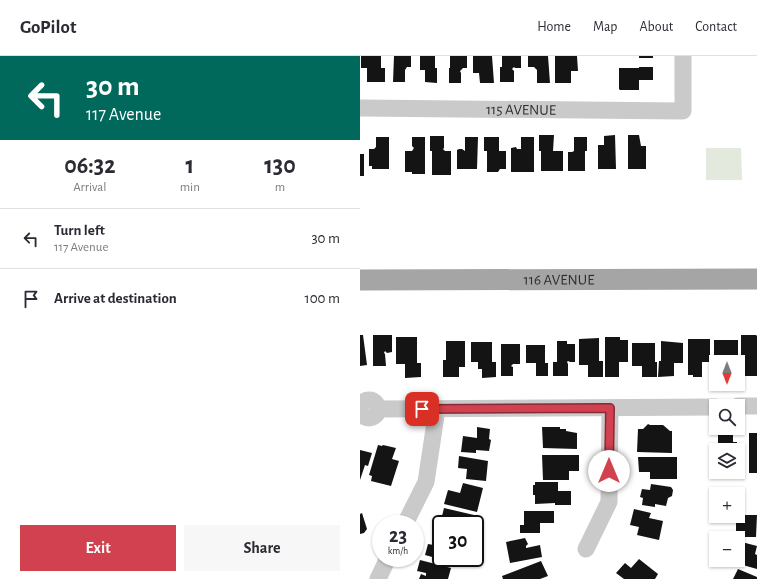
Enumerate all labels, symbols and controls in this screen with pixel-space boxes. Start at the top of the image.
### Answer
text: GoPilot [20,18,76,37]
text: Home [537,20,571,34]
text: Map [593,20,617,34]
text: About [639,20,673,34]
text: Contact [695,20,737,34]
icon: left [20,72,72,124]
text: 30 m [86,73,139,101]
street label: 115 AVENUE [486,102,556,118]
text: 117 Avenue [86,106,161,124]
text: 06:32 [64,154,115,178]
text: 1 [186,154,194,178]
text: 130 [264,154,296,178]
text: Arrival [73,181,107,194]
text: min [180,181,200,194]
text: m [275,181,285,194]
text: Turn left [54,223,105,238]
icon: left [20,228,42,250]
text: 30 m [311,231,340,246]
text: 117 Avenue [54,241,108,254]
street label: 116 AVENUE [524,272,594,288]
icon: arrive [20,288,42,310]
text: Arrive at destination [54,291,177,306]
text: 100 m [305,291,340,306]
north arrow [709,355,745,391]
map controls [709,355,745,567]
pin [405,392,439,426]
icon: arrive [411,398,433,420]
button: search [709,399,745,435]
button: layers [709,443,745,479]
position arrow [588,450,630,492]
button: + [709,487,745,523]
speed limit sign: 30 [432,515,484,567]
button: Exit [20,525,176,571]
button: Share [184,525,340,571]
text: 23 [389,526,407,546]
button: − [709,531,745,567]
text: km/h [388,546,408,556]

